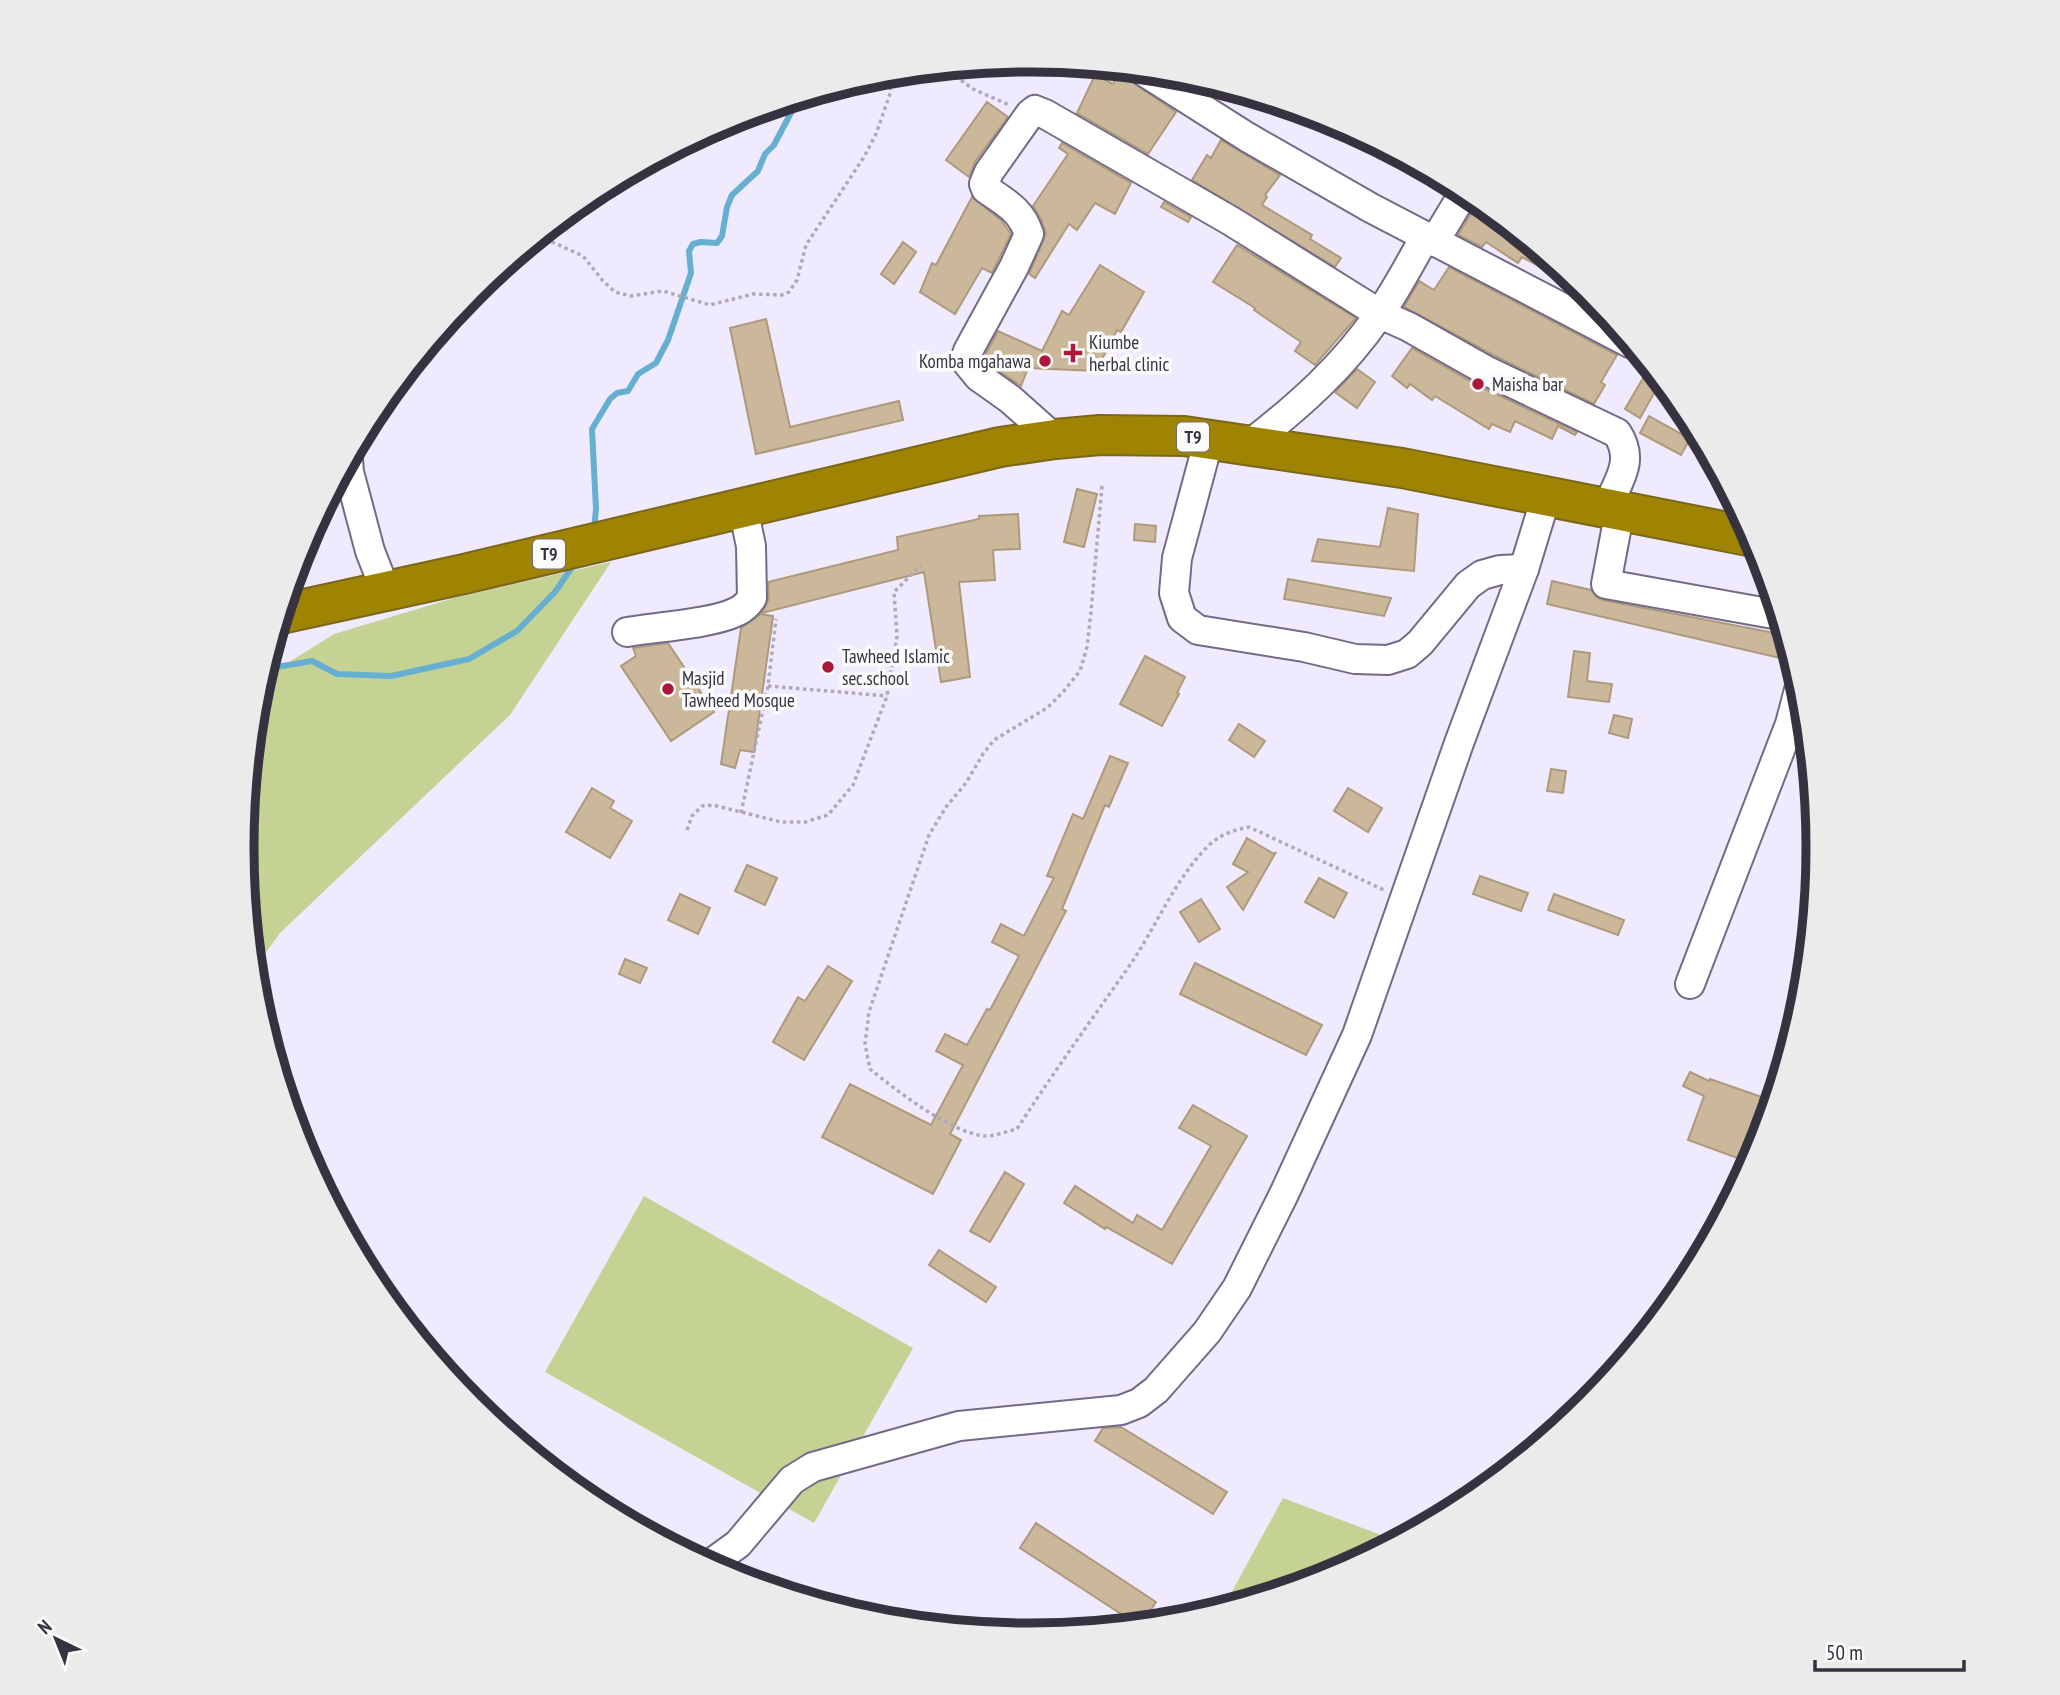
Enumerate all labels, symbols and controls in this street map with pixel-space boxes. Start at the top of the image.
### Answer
place label: Kiumbe herbal clinic [1089,330,1169,376]
marker: Kiumbe herbal clinic [1063,343,1083,363]
place label: Komba mgahawa [919,349,1031,373]
marker: Komba mgahawa [1037,353,1053,369]
place label: Maisha bar [1492,372,1564,396]
marker: Maisha bar [1470,376,1486,392]
road number: T9 [1177,422,1209,452]
road number: T9 [533,540,565,568]
place label: Tawheed Islamic sec.school [842,644,950,690]
marker: Tawheed Islamic sec.school [820,659,836,675]
place label: Masjid Tawheed Mosque [682,666,795,712]
marker: Masjid Tawheed Mosque [660,681,676,697]
north arrow [21,1604,91,1674]
text: N [32,1614,56,1639]
scale bar [1815,1628,1964,1672]
text: 50 m [1826,1639,1863,1666]

